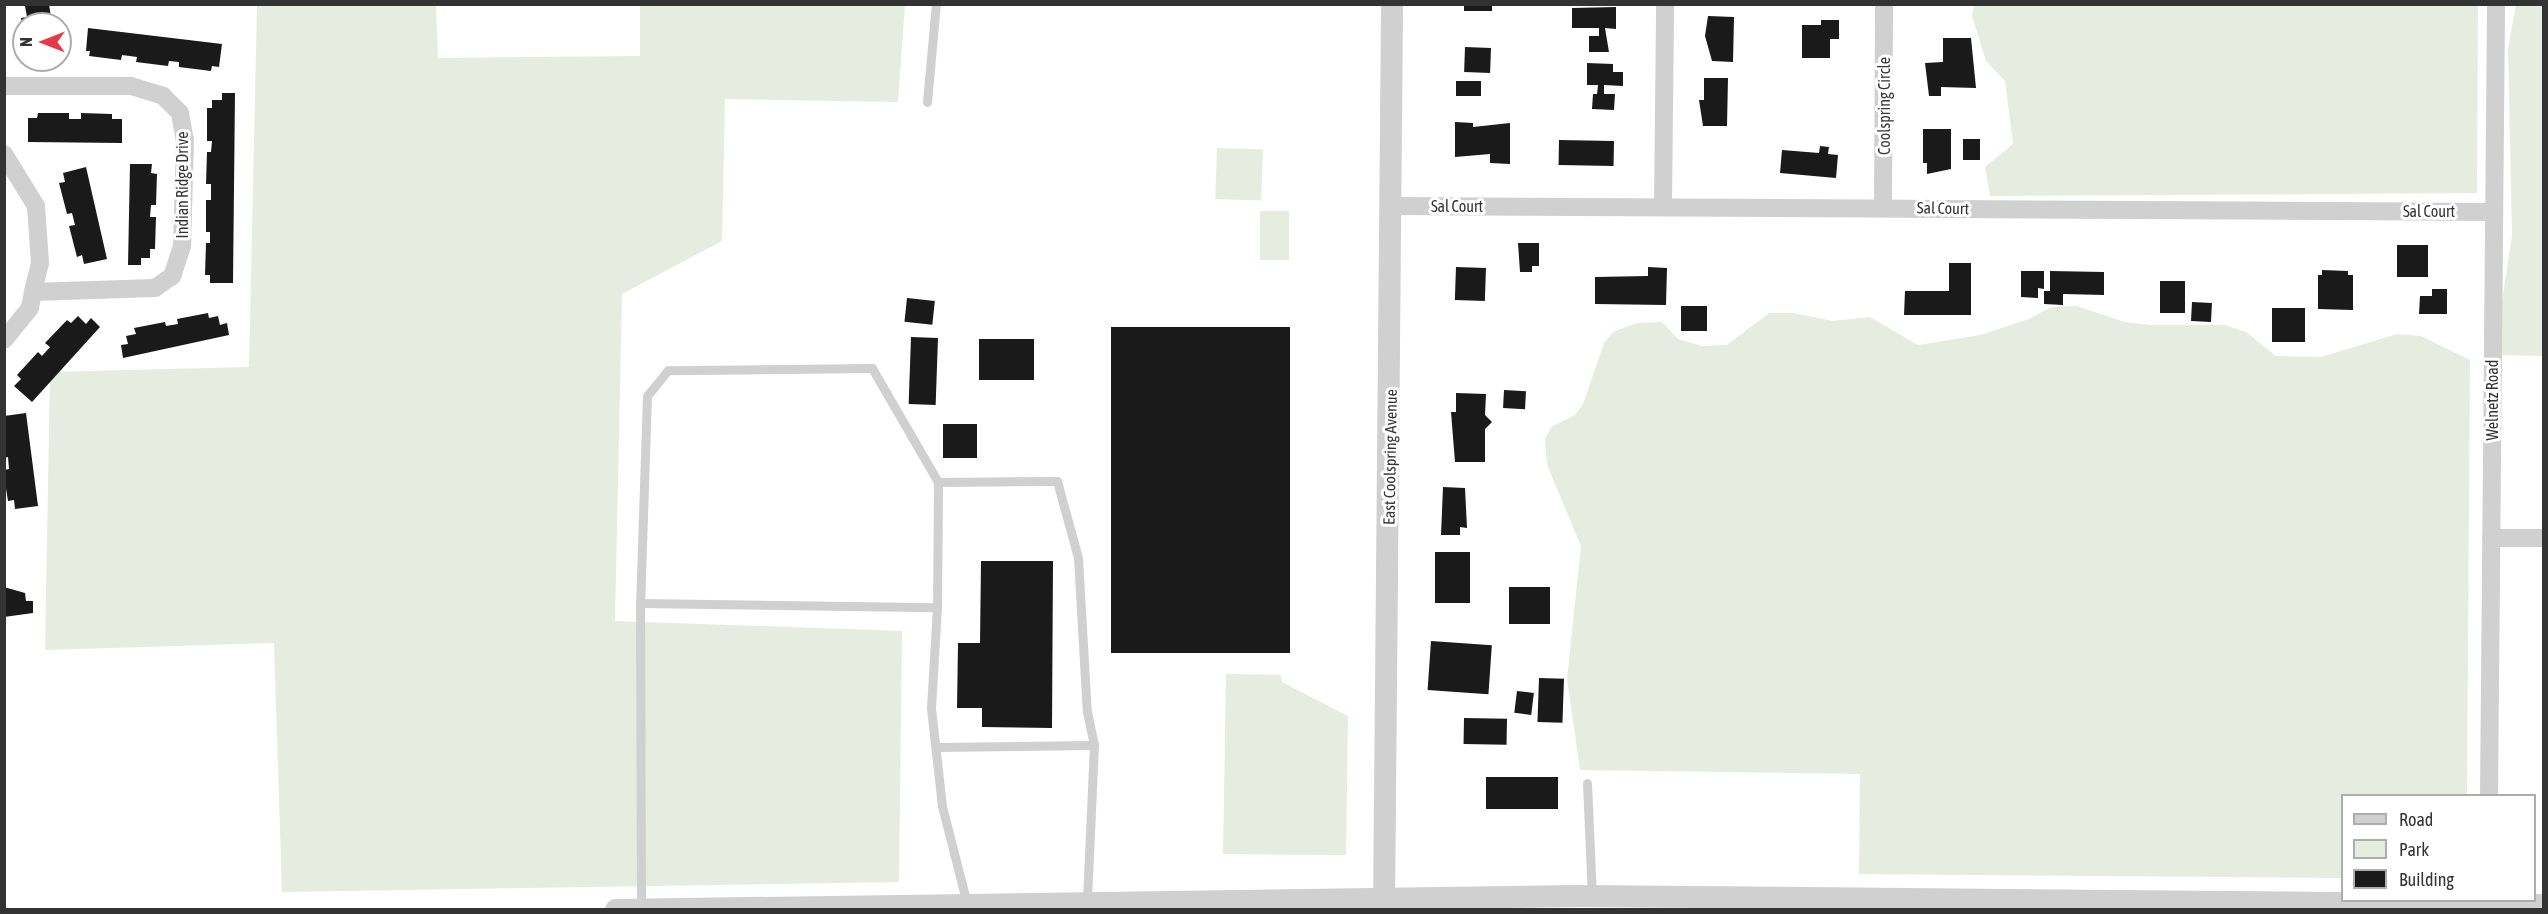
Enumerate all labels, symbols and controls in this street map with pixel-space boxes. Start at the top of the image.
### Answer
north arrow [12,12,72,72]
text: N [17,37,35,47]
street label: Coolspring Circle [1874,57,1894,155]
street label: Indian Ridge Drive [172,132,192,238]
street label: Sal Court [1431,196,1483,216]
street label: Sal Court [1917,198,1969,218]
street label: Sal Court [2403,201,2455,221]
street label: Welnetz Road [2482,360,2502,440]
street label: East Coolspring Avenue [1379,389,1401,525]
legend [2341,794,2536,902]
text: Road [2399,809,2433,830]
text: Park [2399,839,2429,860]
text: Building [2399,869,2454,890]

